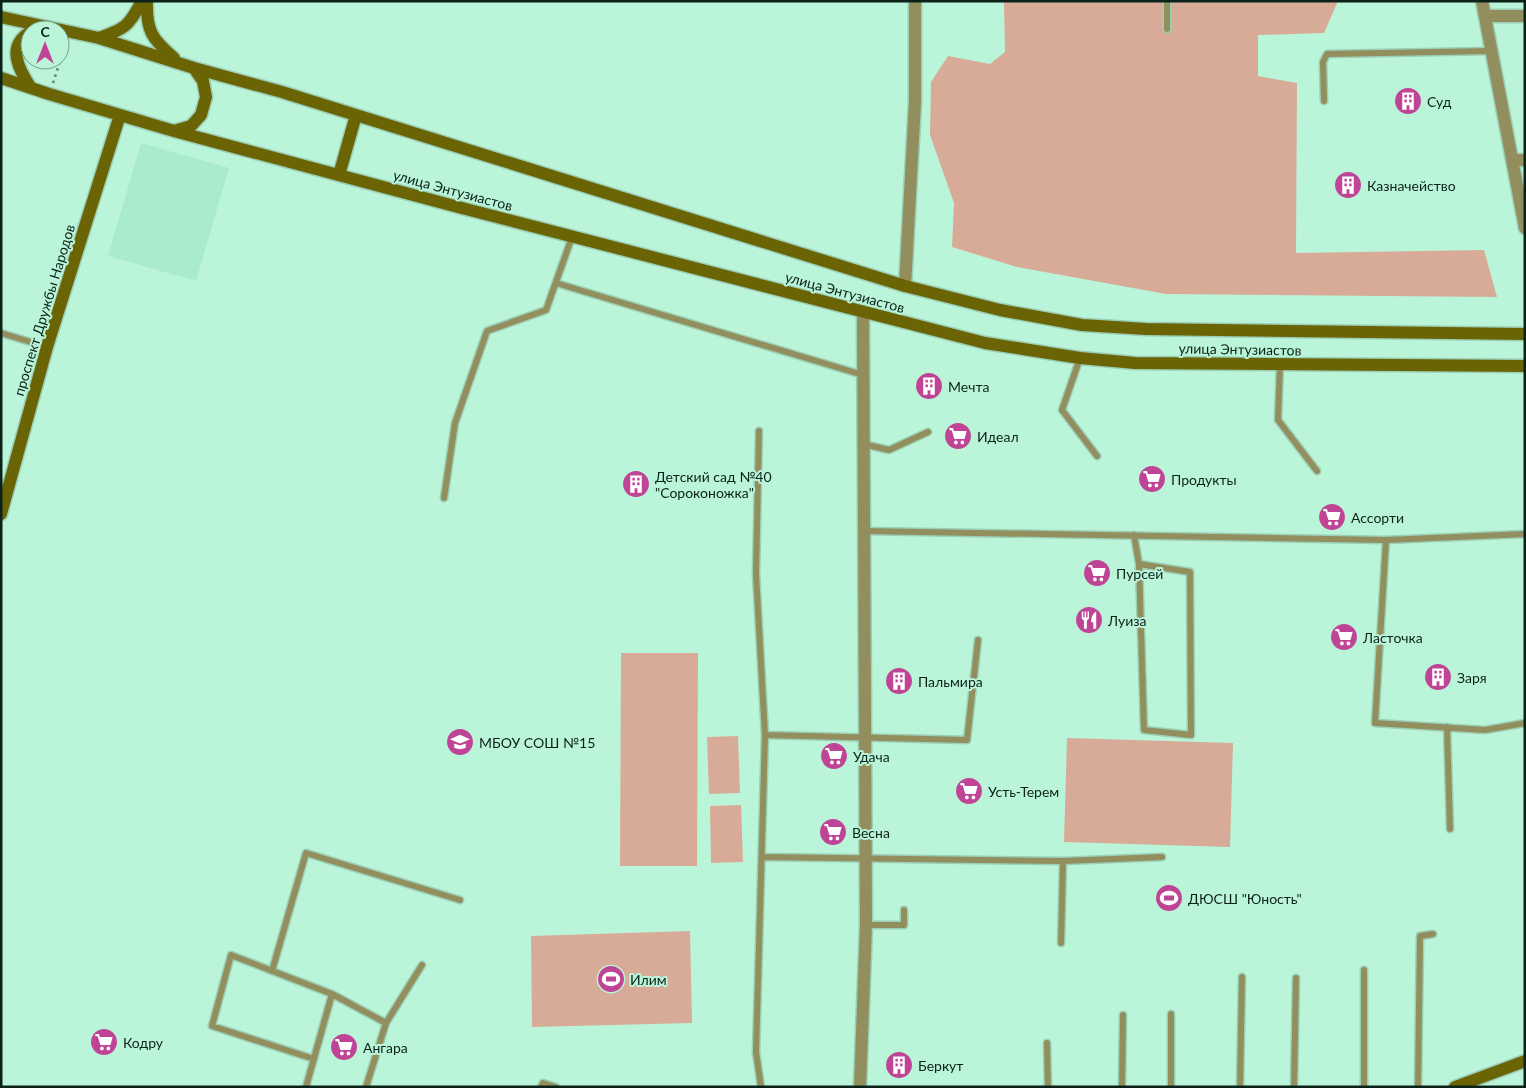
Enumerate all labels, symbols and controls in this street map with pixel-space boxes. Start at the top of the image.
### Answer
north arrow [20,20,70,70]
text: С [40,23,50,40]
building icon: Суд [1393,86,1423,116]
place label: Суд [1427,93,1452,110]
street label: улица Энтузиастов [391,166,515,214]
building icon: Казначейство [1333,170,1363,200]
place label: Казначейство [1367,177,1456,194]
street label: проспект Дружбы Народов [10,222,78,398]
street label: улица Энтузиастов [783,268,907,316]
street label: улица Энтузиастов [1178,339,1302,359]
building icon: Мечта [914,371,944,401]
place label: Мечта [948,378,989,395]
supermarket icon: Идеал [943,421,973,451]
place label: Идеал [977,428,1019,445]
supermarket icon: Продукты [1137,464,1167,494]
place label: Детский сад №40 "Сороконожка" [655,468,772,501]
building icon: Детский сад №40 "Сороконожка" [621,469,651,499]
place label: Продукты [1171,471,1237,488]
supermarket icon: Ассорти [1317,502,1347,532]
place label: Ассорти [1351,509,1404,526]
supermarket icon: Пурсей [1082,558,1112,588]
place label: Пурсей [1116,565,1163,582]
restaurant icon: Луиза [1074,605,1104,635]
place label: Луиза [1107,612,1147,629]
supermarket icon: Ласточка [1329,622,1359,652]
place label: Ласточка [1362,629,1423,646]
building icon: Заря [1423,662,1453,692]
building icon: Пальмира [884,666,914,696]
place label: Заря [1457,669,1487,686]
place label: Пальмира [918,673,983,690]
school or university icon: МБОУ СОШ №15 [445,727,475,757]
place label: МБОУ СОШ №15 [479,734,595,751]
supermarket icon: Удача [819,741,849,771]
place label: Удача [853,748,890,765]
supermarket icon: Усть-Терем [954,776,984,806]
place label: Усть-Терем [988,783,1059,800]
supermarket icon: Весна [818,817,848,847]
place label: Весна [852,824,890,841]
sports icon: ДЮСШ "Юность" [1154,883,1184,913]
place label: ДЮСШ "Юность" [1188,890,1302,907]
sports icon: Илим [596,964,626,994]
place label: Илим [630,971,667,988]
supermarket icon: Кодру [89,1027,119,1057]
supermarket icon: Ангара [329,1032,359,1062]
place label: Кодру [123,1034,164,1051]
place label: Ангара [363,1039,408,1056]
building icon: Беркут [884,1050,914,1080]
place label: Беркут [918,1057,963,1074]

